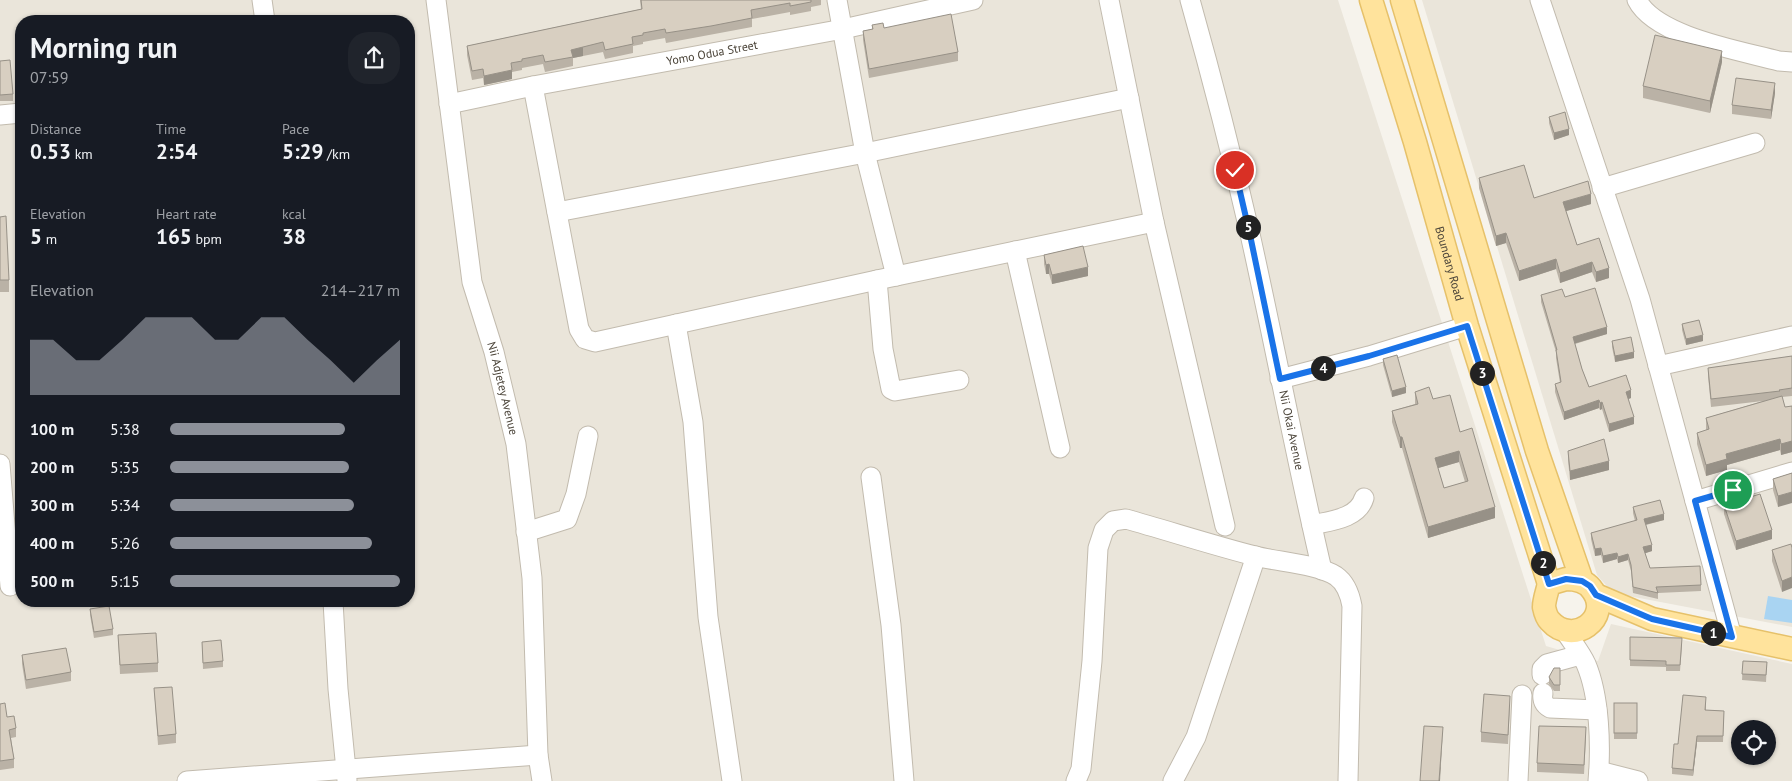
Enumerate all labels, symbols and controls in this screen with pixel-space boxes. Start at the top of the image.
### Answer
text: Morning run [30,29,178,66]
button: share [348,32,400,84]
street label: Yomo Odua Street [665,37,759,68]
text: 07:59 [30,67,68,87]
text: Distance [30,120,81,138]
text: Time [156,120,186,138]
text: Pace [282,120,309,138]
text: 0.53 [30,138,71,165]
text: 2:54 [156,138,197,165]
text: 5:29 [282,138,323,165]
text: km [71,145,93,163]
text: /km [323,145,350,163]
pin [1214,149,1256,191]
icon: check [1221,156,1249,184]
text: Elevation [30,205,86,223]
text: Heart rate [156,205,217,223]
text: kcal [282,205,306,223]
pin: 5 [1236,214,1260,240]
text: 5 [1245,218,1252,236]
text: 5 [30,223,42,250]
text: 165 [156,223,192,250]
text: 38 [282,223,306,250]
street label: Boundary Road [1432,224,1468,302]
text: m [42,230,57,248]
text: bpm [192,230,222,248]
text: Elevation [30,280,94,300]
text: 214–217 m [321,280,400,300]
street label: Nii Adjetey Avenue [484,340,522,436]
pin: 4 [1310,356,1336,380]
text: 4 [1320,359,1327,377]
pin: 3 [1470,360,1494,386]
text: 3 [1479,364,1486,382]
street label: Nii Okai Avenue [1276,389,1308,471]
text: 100 m [30,419,74,439]
text: 5:38 [110,419,140,439]
text: 200 m [30,457,74,477]
text: 5:35 [110,457,140,477]
pin [1712,469,1754,511]
icon: arrive [1719,476,1747,504]
text: 300 m [30,495,74,515]
text: 5:34 [110,495,140,515]
text: 400 m [30,533,74,553]
text: 5:26 [110,533,140,553]
pin: 2 [1530,550,1556,576]
text: 2 [1540,554,1547,572]
text: 500 m [30,571,74,591]
text: 5:15 [110,571,140,591]
pin: 1 [1700,620,1726,646]
text: 1 [1710,624,1717,642]
map controls [1731,720,1776,765]
button: locate [1731,720,1776,765]

